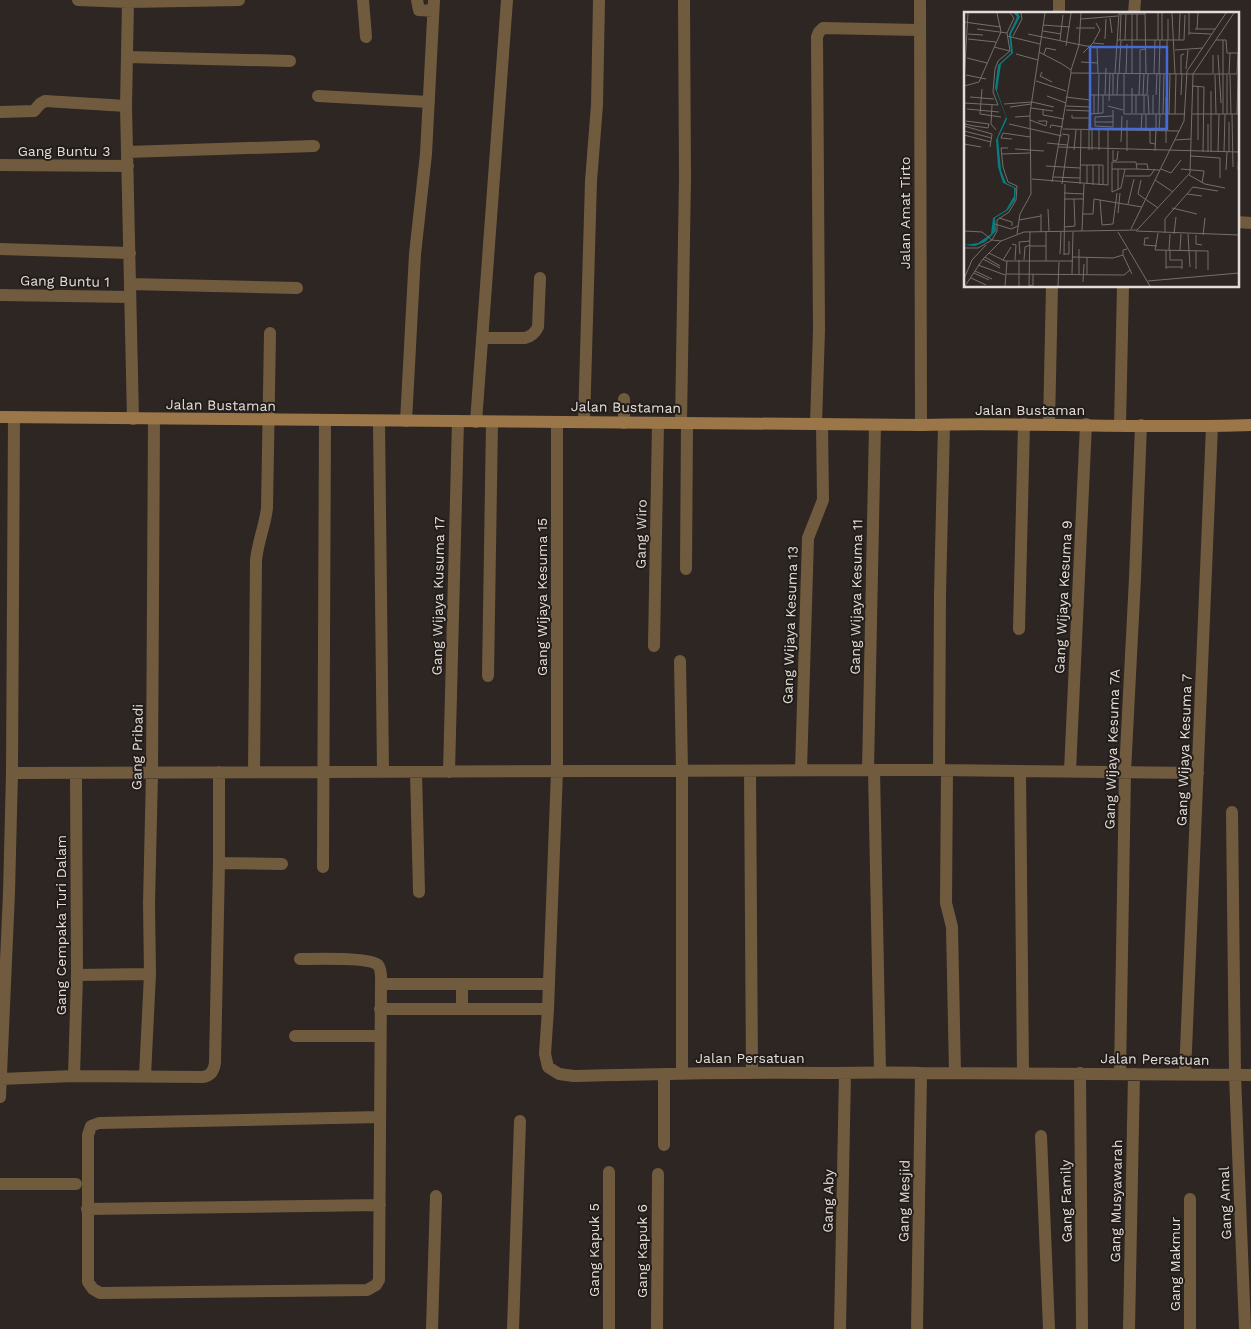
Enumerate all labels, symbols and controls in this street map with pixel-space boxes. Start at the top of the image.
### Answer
inset map [964,12,1238,288]
street label: Gang Buntu 3 [18,143,110,159]
street label: Jalan Amat Tirto [897,157,913,269]
street label: Gang Buntu 1 [20,272,110,290]
street label: Jalan Bustaman [166,396,276,414]
street label: Jalan Bustaman [571,398,681,416]
street label: Jalan Bustaman [975,402,1085,418]
street label: Gang Wiro [632,499,650,569]
street label: Gang Wijaya Kusuma 17 [429,516,447,675]
street label: Gang Wijaya Kesuma 15 [534,518,550,676]
street label: Gang Wijaya Kesuma 11 [847,519,865,675]
street label: Gang Wijaya Kesuma 9 [1051,520,1075,674]
street label: Gang Wijaya Kesuma 13 [779,546,801,704]
street label: Gang Wijaya Kesuma 7A [1101,668,1123,830]
street label: Gang Wijaya Kesuma 7 [1173,674,1195,826]
street label: Gang Pribadi [128,704,146,790]
street label: Gang Cempaka Turi Dalam [53,835,69,1015]
street label: Jalan Persatuan [695,1050,805,1066]
street label: Jalan Persatuan [1100,1050,1210,1068]
street label: Gang Musyawarah [1107,1139,1125,1263]
street label: Gang Family [1057,1159,1075,1243]
street label: Gang Mesjid [895,1160,913,1242]
street label: Gang Amal [1216,1165,1234,1240]
street label: Gang Aby [819,1168,837,1233]
street label: Gang Kapuk 5 [586,1203,602,1297]
street label: Gang Kapuk 6 [634,1204,650,1298]
street label: Gang Makmur [1167,1217,1183,1311]

